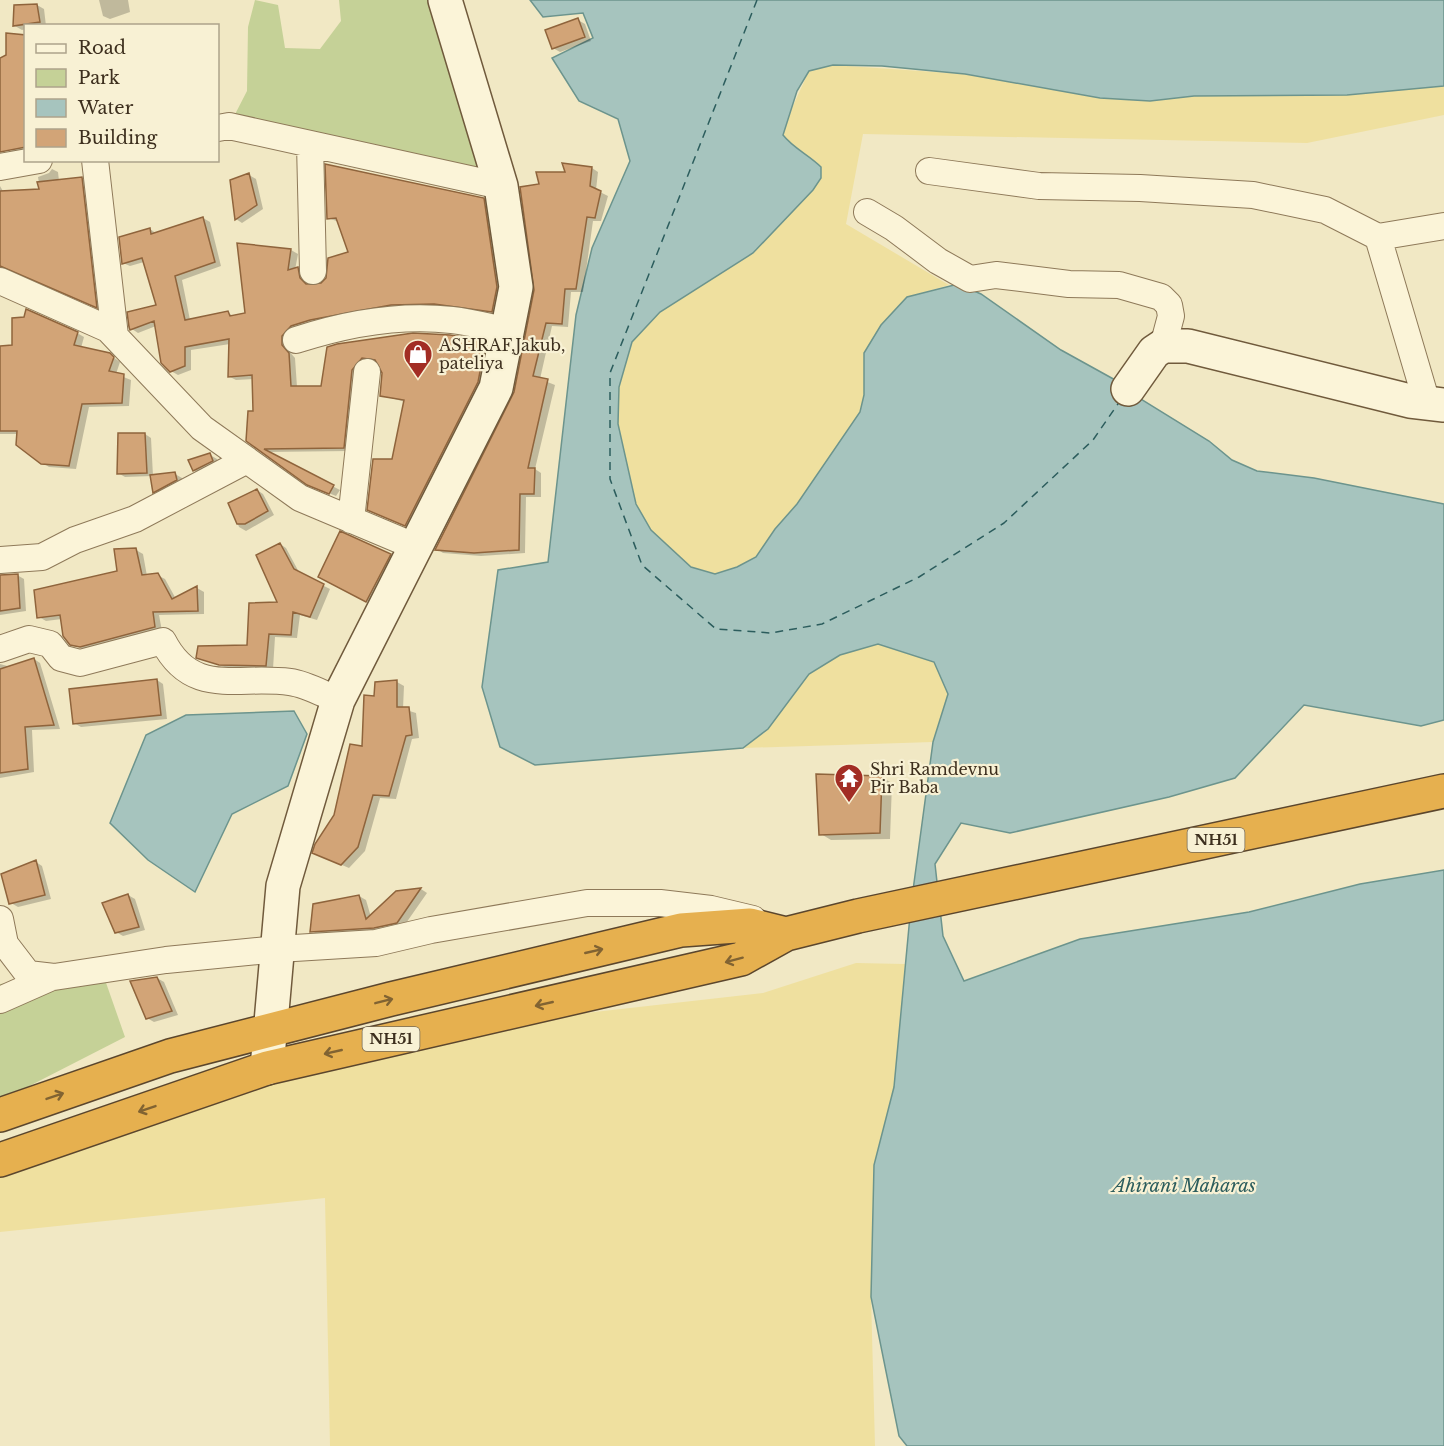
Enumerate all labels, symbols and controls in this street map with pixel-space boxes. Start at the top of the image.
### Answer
legend [24,24,219,162]
text: Road [78,37,126,59]
text: Park [78,67,120,89]
text: Water [77,97,134,119]
text: Building [78,127,157,149]
place label: ASHRAF,Jakub, pateliya [438,335,565,373]
shop icon: ASHRAF,Jakub, pateliya [402,338,434,380]
place label: Shri Ramdevnu Pir Baba [870,759,999,797]
temple icon: Shri Ramdevnu Pir Baba [833,762,865,804]
road number: NH51 [1188,828,1244,852]
one-way arrow [584,944,603,956]
one-way arrow [725,954,744,966]
one-way arrow [374,995,393,1007]
one-way arrow [535,999,554,1010]
road number: NH51 [362,1027,420,1051]
one-way arrow [324,1047,343,1059]
one-way arrow [45,1090,64,1101]
one-way arrow [138,1105,157,1116]
water label: Ahirani Maharas [1110,1175,1256,1197]

